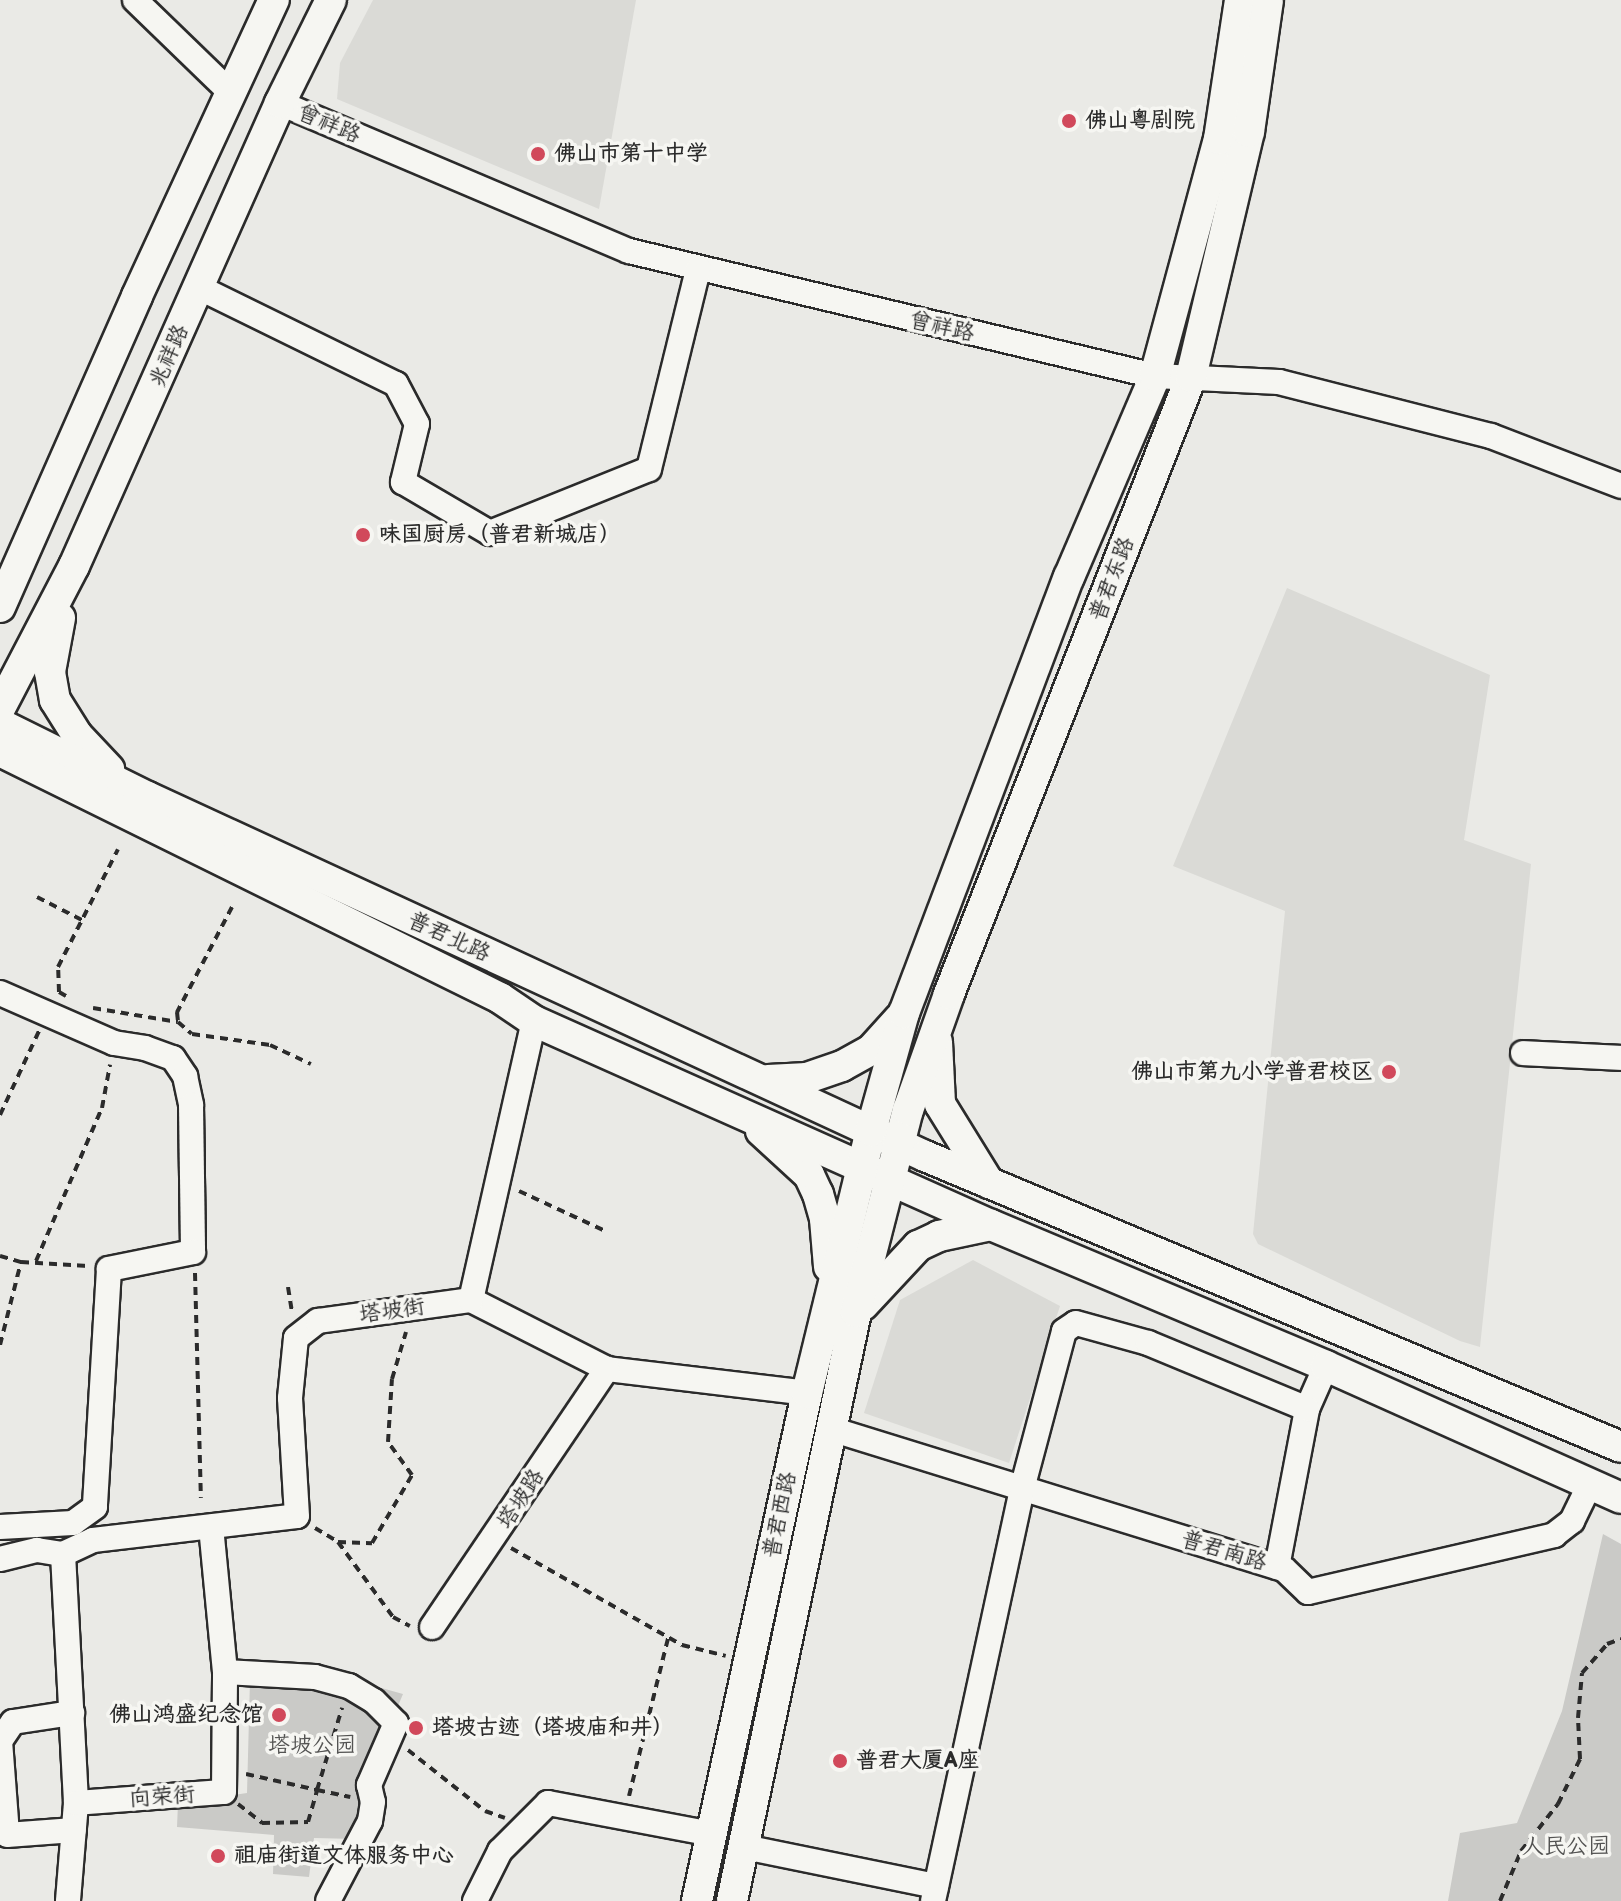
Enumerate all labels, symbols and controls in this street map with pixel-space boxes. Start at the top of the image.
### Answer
street label: 曾祥路 [293,99,365,149]
place label: 佛山粤剧院 [1085,108,1195,134]
marker: 佛山粤剧院 [1060,112,1078,130]
place label: 佛山市第十中学 [554,141,708,167]
marker: 佛山市第十中学 [529,145,547,163]
street label: 曾祥路 [907,307,977,347]
street label: 兆祥路 [144,320,194,392]
place label: 味国厨房（普君新城店） [379,522,621,548]
marker: 味国厨房（普君新城店） [354,526,372,544]
street label: 普君东路 [1084,533,1140,625]
street label: 普君北路 [404,906,494,968]
place label: 佛山市第九小学普君校区 [1131,1059,1373,1085]
marker: 佛山市第九小学普君校区 [1380,1063,1398,1081]
street label: 塔坡街 [357,1293,427,1329]
street label: 塔坡路 [492,1464,550,1534]
street label: 普君西路 [758,1469,802,1561]
street label: 普君南路 [1178,1526,1270,1576]
place label: 佛山鸿盛纪念馆 [109,1702,263,1728]
marker: 佛山鸿盛纪念馆 [270,1706,288,1724]
place label: 塔坡古迹（塔坡庙和井） [432,1715,674,1741]
marker: 塔坡古迹（塔坡庙和井） [407,1719,425,1737]
park label: 塔坡公园 [268,1733,356,1759]
place label: 普君大厦A座 [856,1748,979,1774]
marker: 普君大厦A座 [831,1752,849,1770]
street label: 向荣街 [128,1782,196,1812]
park label: 人民公园 [1522,1834,1610,1860]
place label: 祖庙街道文体服务中心 [234,1843,454,1869]
marker: 祖庙街道文体服务中心 [209,1847,227,1865]

